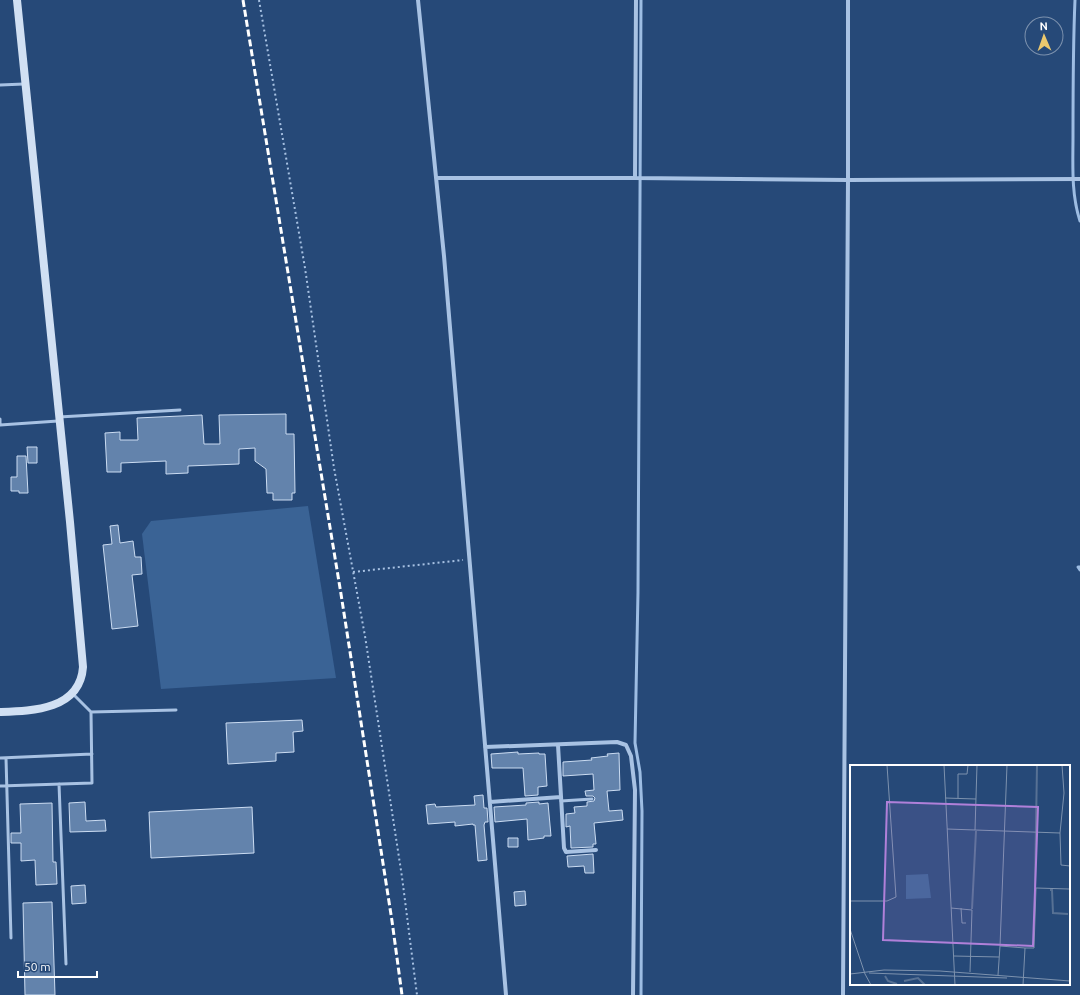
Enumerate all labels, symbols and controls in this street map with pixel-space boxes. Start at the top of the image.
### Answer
north arrow [1024,16,1064,56]
text: N [1039,20,1048,32]
inset map [850,765,1070,985]
scale bar [18,953,97,979]
text: 50 m [24,960,51,973]

